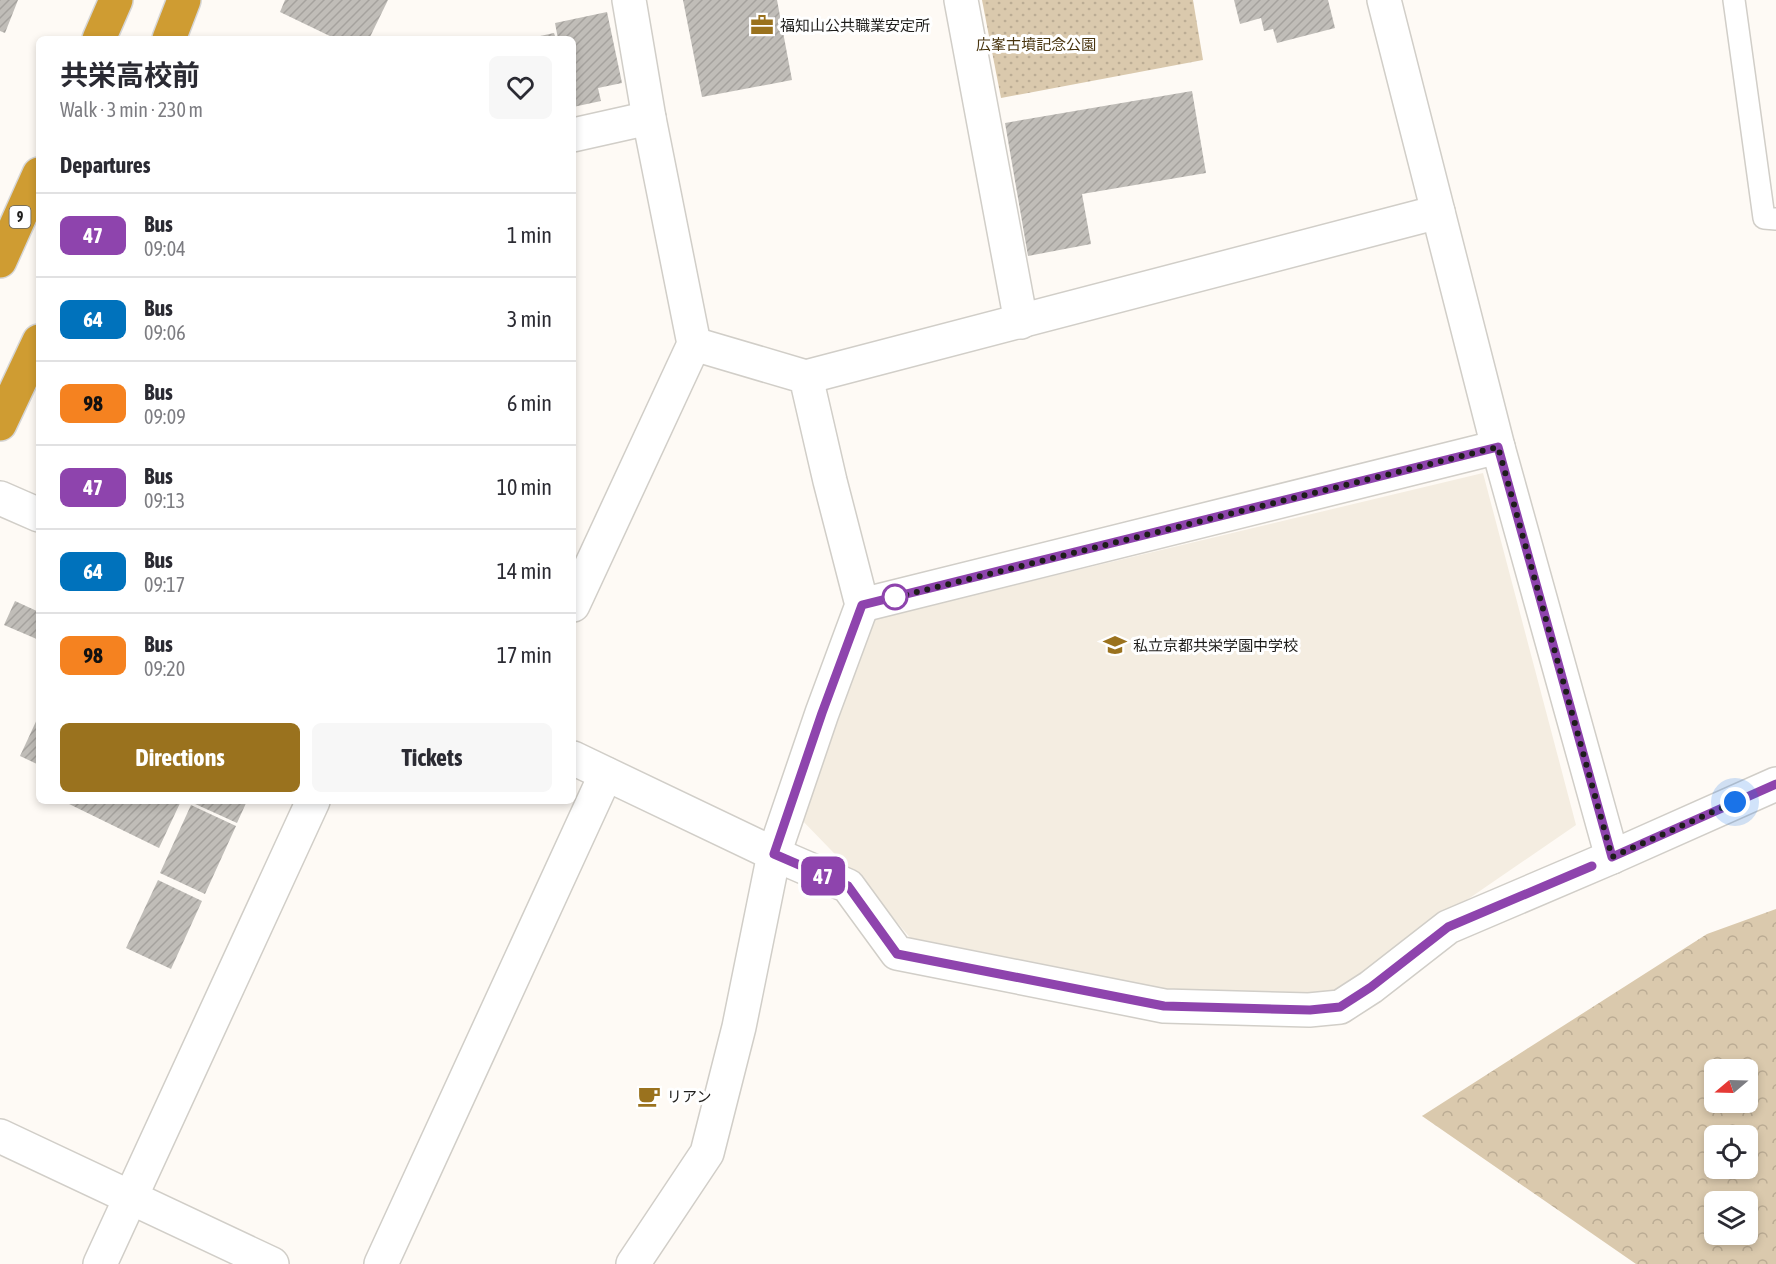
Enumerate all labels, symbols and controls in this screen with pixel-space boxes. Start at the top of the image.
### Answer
office icon: 福知山公共職業安定所 [749,12,775,38]
place label: 福知山公共職業安定所 [780,17,930,34]
park label: 広峯古墳記念公園 [976,36,1096,53]
button: heart [489,56,552,119]
text: 共栄高校前 [60,59,200,91]
text: Walk · 3 min · 230 m [60,98,203,121]
text: Departures [60,152,150,178]
road number: 9 [10,206,31,228]
text: Bus [144,211,173,237]
text: 1 min [507,222,552,248]
text: 47 [83,223,103,247]
text: 09:04 [144,237,186,260]
text: Bus [144,295,173,321]
text: 3 min [507,306,552,332]
text: 64 [83,307,103,331]
text: 09:06 [144,321,186,344]
text: Bus [144,379,173,405]
text: 6 min [507,390,552,416]
text: 98 [83,391,103,415]
text: 09:09 [144,405,186,428]
text: Bus [144,463,173,489]
text: 10 min [497,474,552,500]
text: 47 [83,475,103,499]
text: 09:13 [144,489,185,512]
text: Bus [144,547,173,573]
text: 14 min [497,558,552,584]
text: 64 [83,559,103,583]
text: 09:17 [144,573,185,596]
unlabelled marker [882,584,908,610]
text: Bus [144,631,173,657]
school or university icon: 私立京都共栄学園中学校 [1102,632,1128,658]
place label: 私立京都共栄学園中学校 [1133,637,1298,654]
text: 17 min [497,642,552,668]
text: 98 [83,643,103,667]
text: 09:20 [144,657,185,680]
button: Directions [60,723,300,792]
button: Tickets [312,723,552,792]
your location [1720,787,1750,817]
line badge: 47 [796,856,850,896]
text: 47 [813,864,833,888]
north arrow [1704,1059,1758,1113]
map controls [1704,1059,1758,1245]
cafe icon: リアン [636,1083,662,1109]
place label: リアン [667,1088,711,1105]
button: locate [1704,1125,1758,1179]
button: layers [1704,1191,1758,1245]

